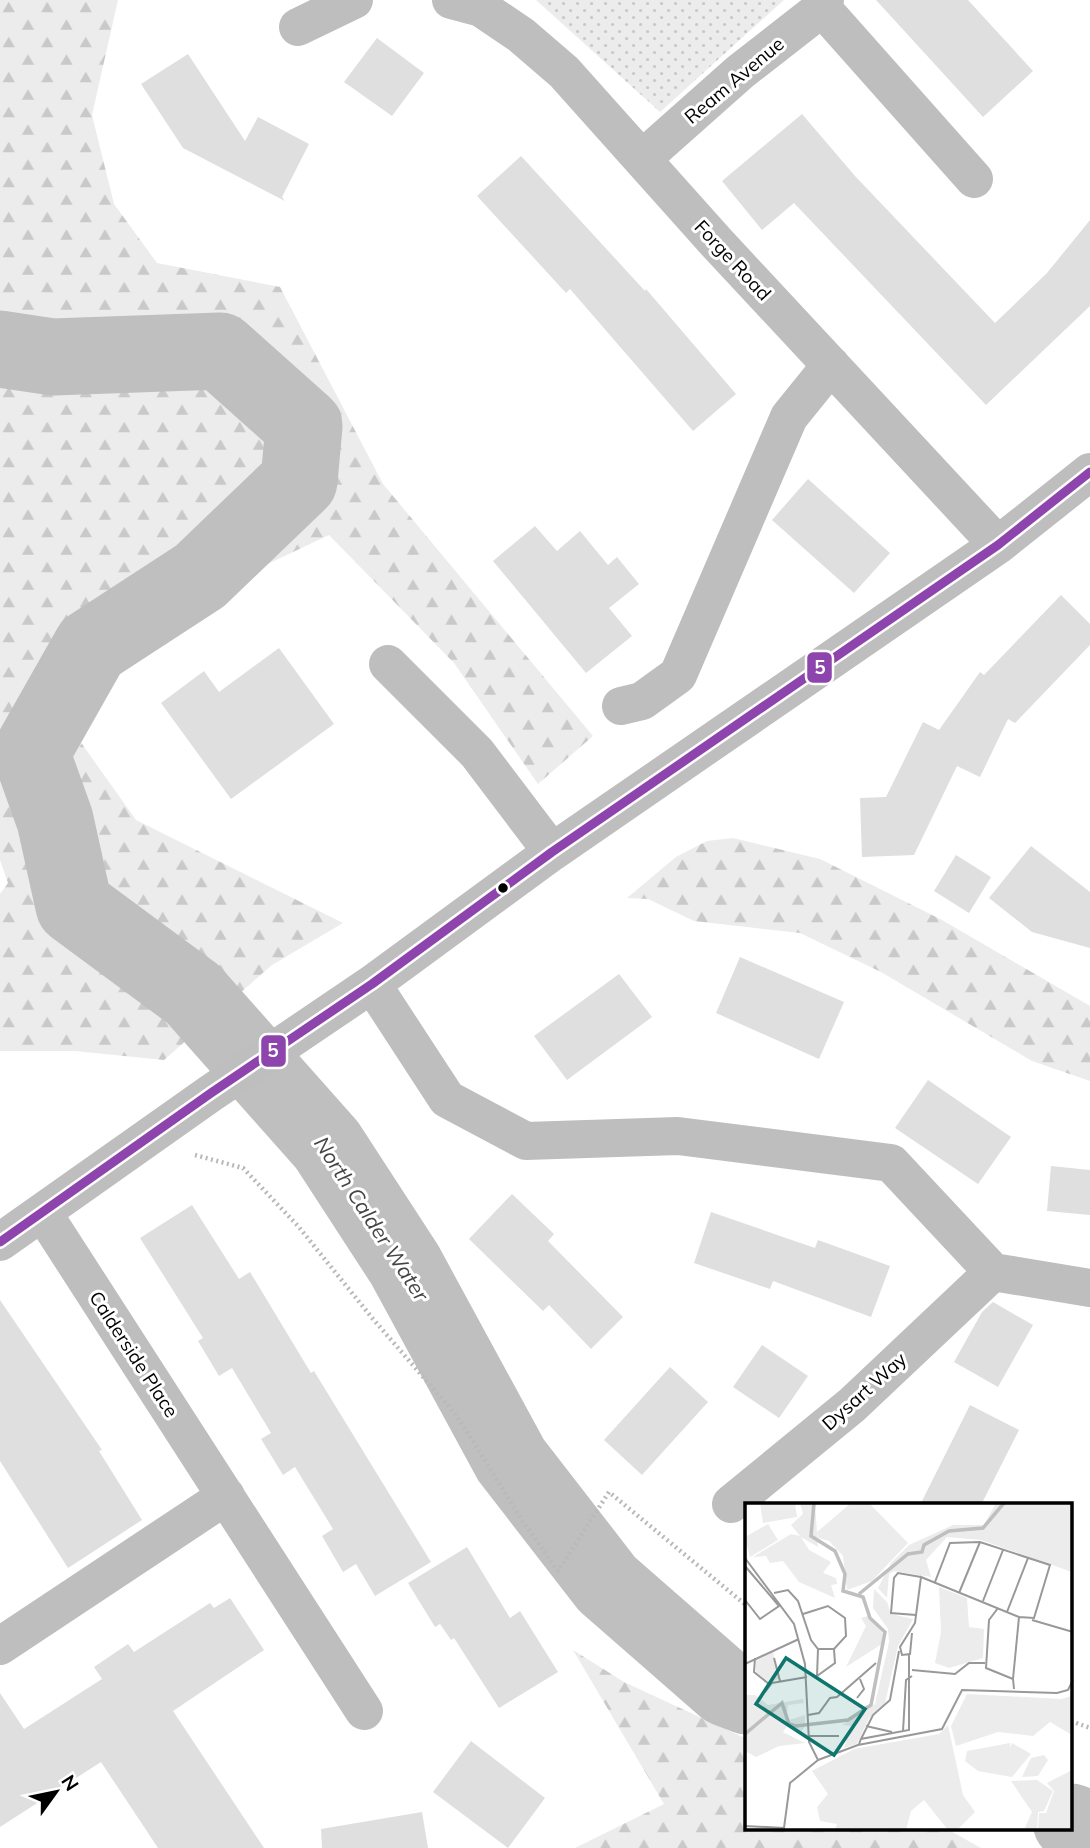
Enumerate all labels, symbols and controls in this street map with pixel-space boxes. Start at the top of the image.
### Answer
street label: Ream Avenue [679,31,789,129]
street label: Forge Road [690,215,776,305]
line badge: 5 [806,651,833,684]
text: 5 [814,655,826,679]
unlabelled marker [496,881,510,895]
line badge: 5 [260,1034,287,1068]
text: 5 [267,1038,279,1062]
water label: North Calder Water [309,1131,435,1307]
street label: Calderside Place [84,1286,184,1422]
street label: Dysart Way [817,1347,911,1435]
inset map [745,1503,1072,1830]
north arrow [21,1757,91,1827]
text: N [56,1770,84,1795]

